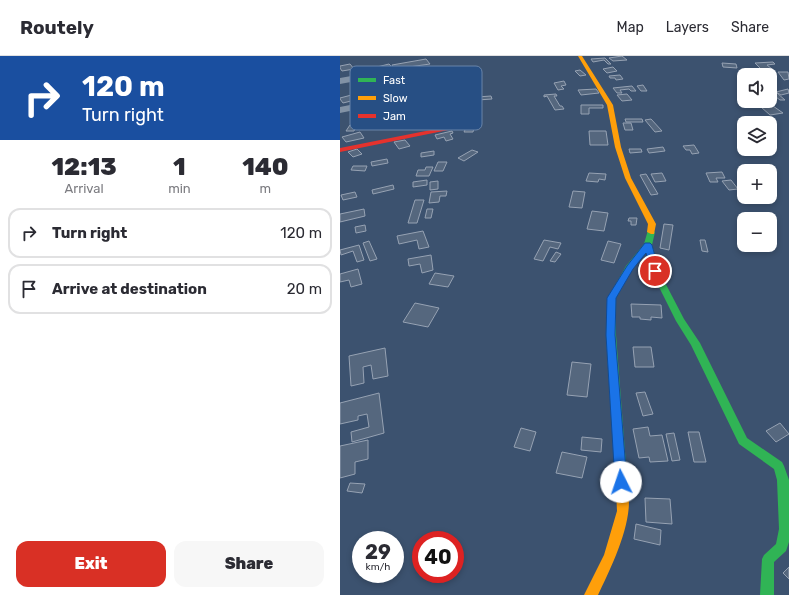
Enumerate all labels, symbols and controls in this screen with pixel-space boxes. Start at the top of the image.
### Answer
text: Routely [20,16,94,39]
text: Map [617,19,644,36]
text: Layers [666,19,709,36]
text: Share [731,19,769,36]
legend [350,66,482,130]
map controls [737,68,777,252]
button: sound [737,68,777,108]
text: 120 m [82,70,165,103]
icon: right [16,72,68,124]
text: Fast [383,74,406,87]
text: Slow [383,92,408,105]
text: Turn right [82,104,164,126]
text: Jam [383,110,406,123]
button: layers [737,116,777,156]
text: 12:13 [51,153,117,181]
text: 1 [173,153,186,181]
text: 140 [242,153,289,181]
button: + [737,164,777,204]
text: Arrival [65,181,104,196]
text: min [168,181,191,196]
text: m [260,181,271,196]
button: − [737,212,777,252]
icon: right [18,222,40,244]
text: Turn right [52,224,127,242]
text: 120 m [280,224,322,242]
pin [638,254,672,288]
icon: arrive [644,260,666,282]
icon: arrive [18,278,40,300]
text: Arrive at destination [52,280,207,298]
text: 20 m [287,280,322,298]
position arrow [600,461,642,503]
speed limit sign: 40 [412,531,464,583]
text: 29 [365,540,391,564]
button: Exit [16,541,166,587]
button: Share [174,541,324,587]
text: km/h [366,561,390,573]

